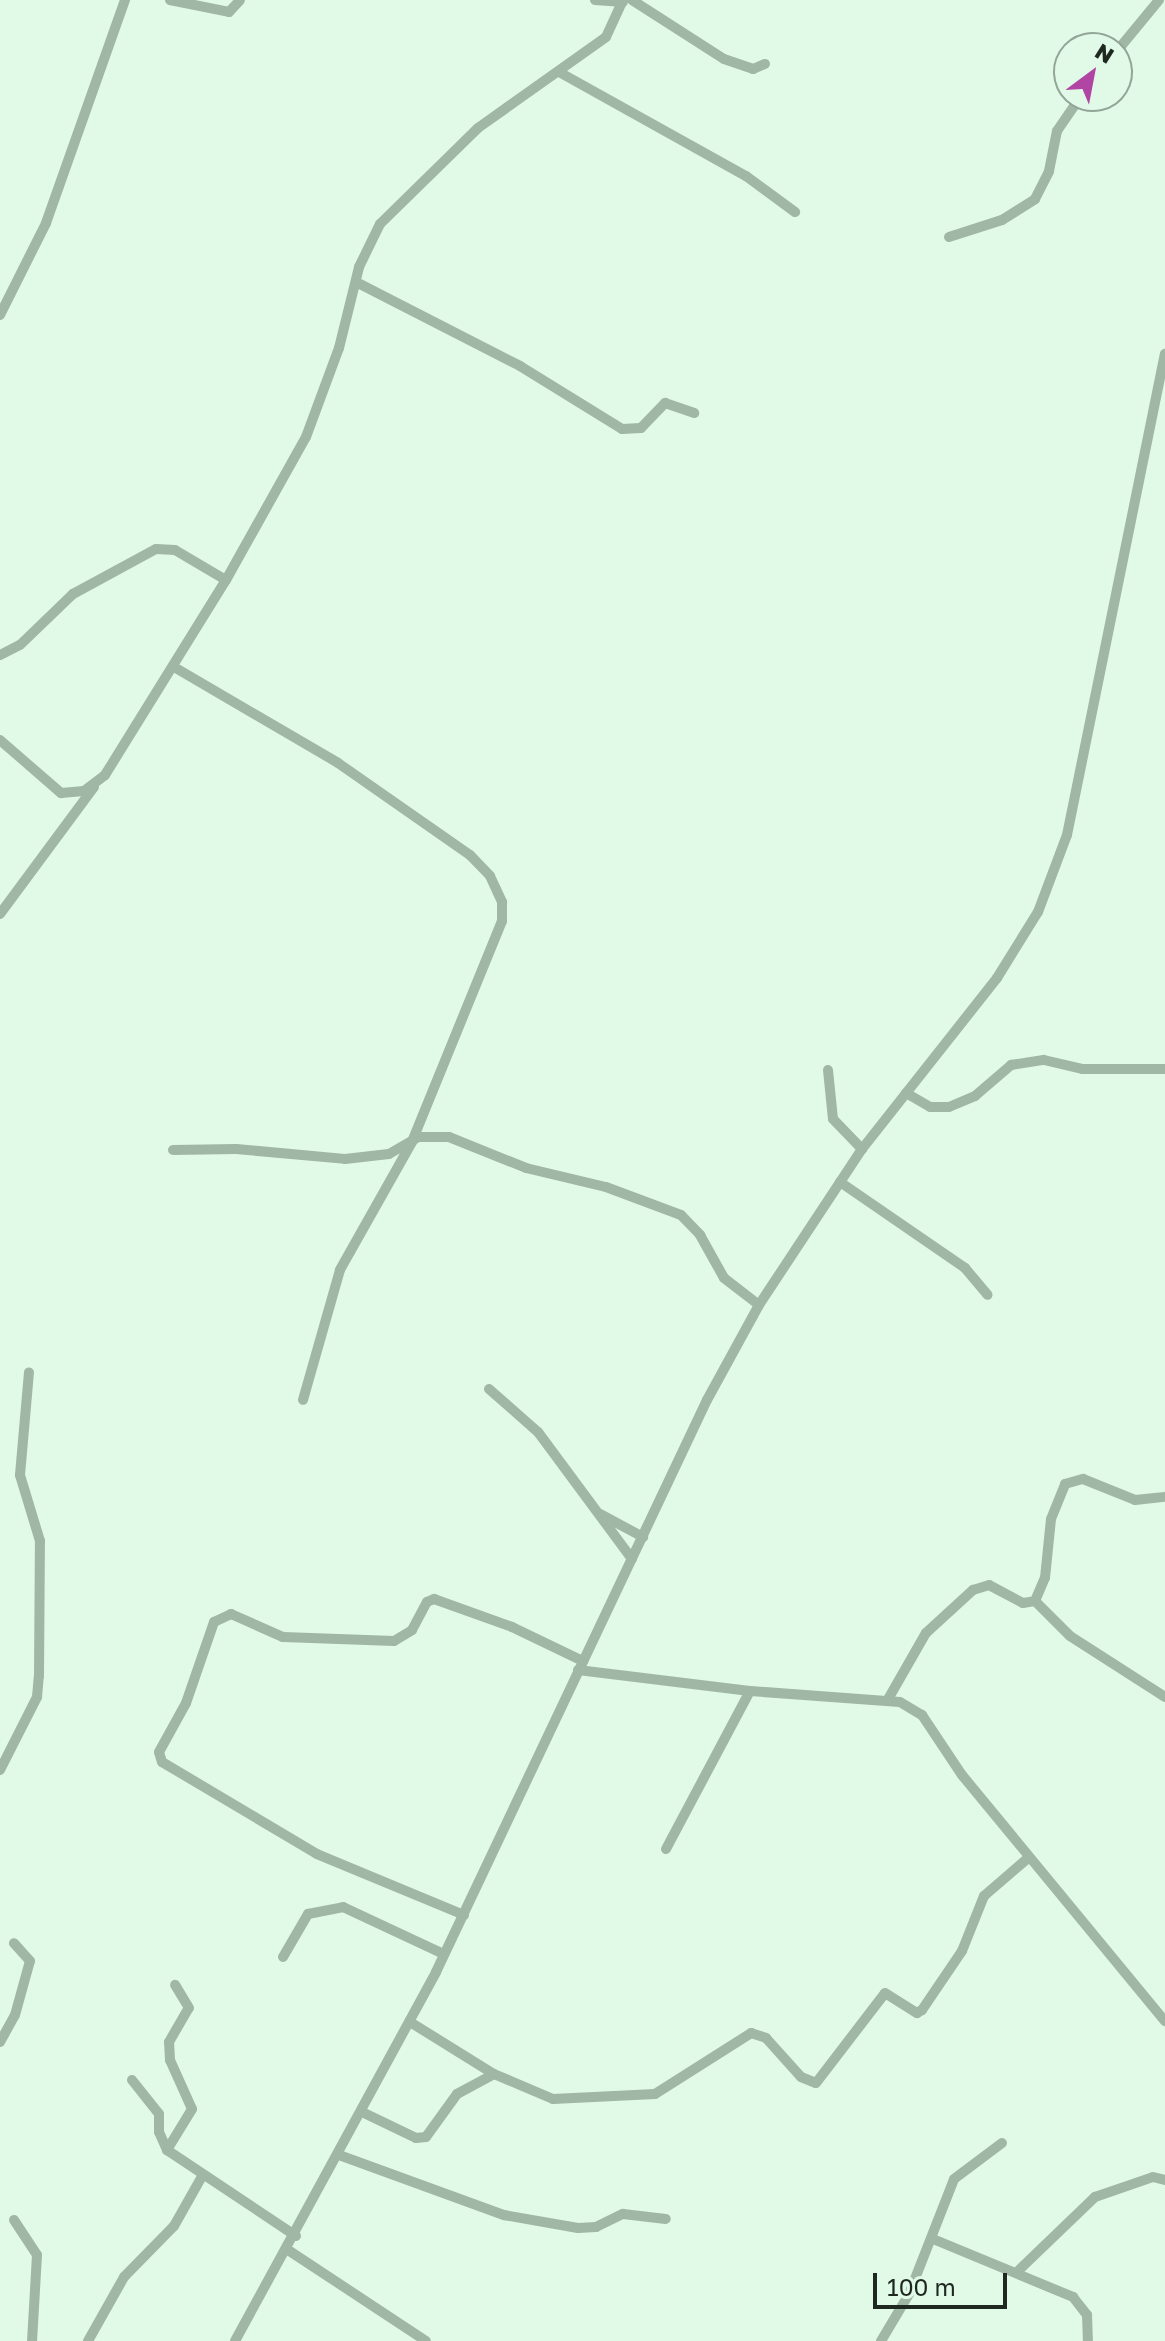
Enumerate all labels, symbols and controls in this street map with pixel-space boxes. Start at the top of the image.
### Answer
north arrow [1053,32,1133,112]
text: N [1091,37,1119,69]
scale bar [877,2257,1011,2307]
text: 100 m [887,2272,956,2301]

